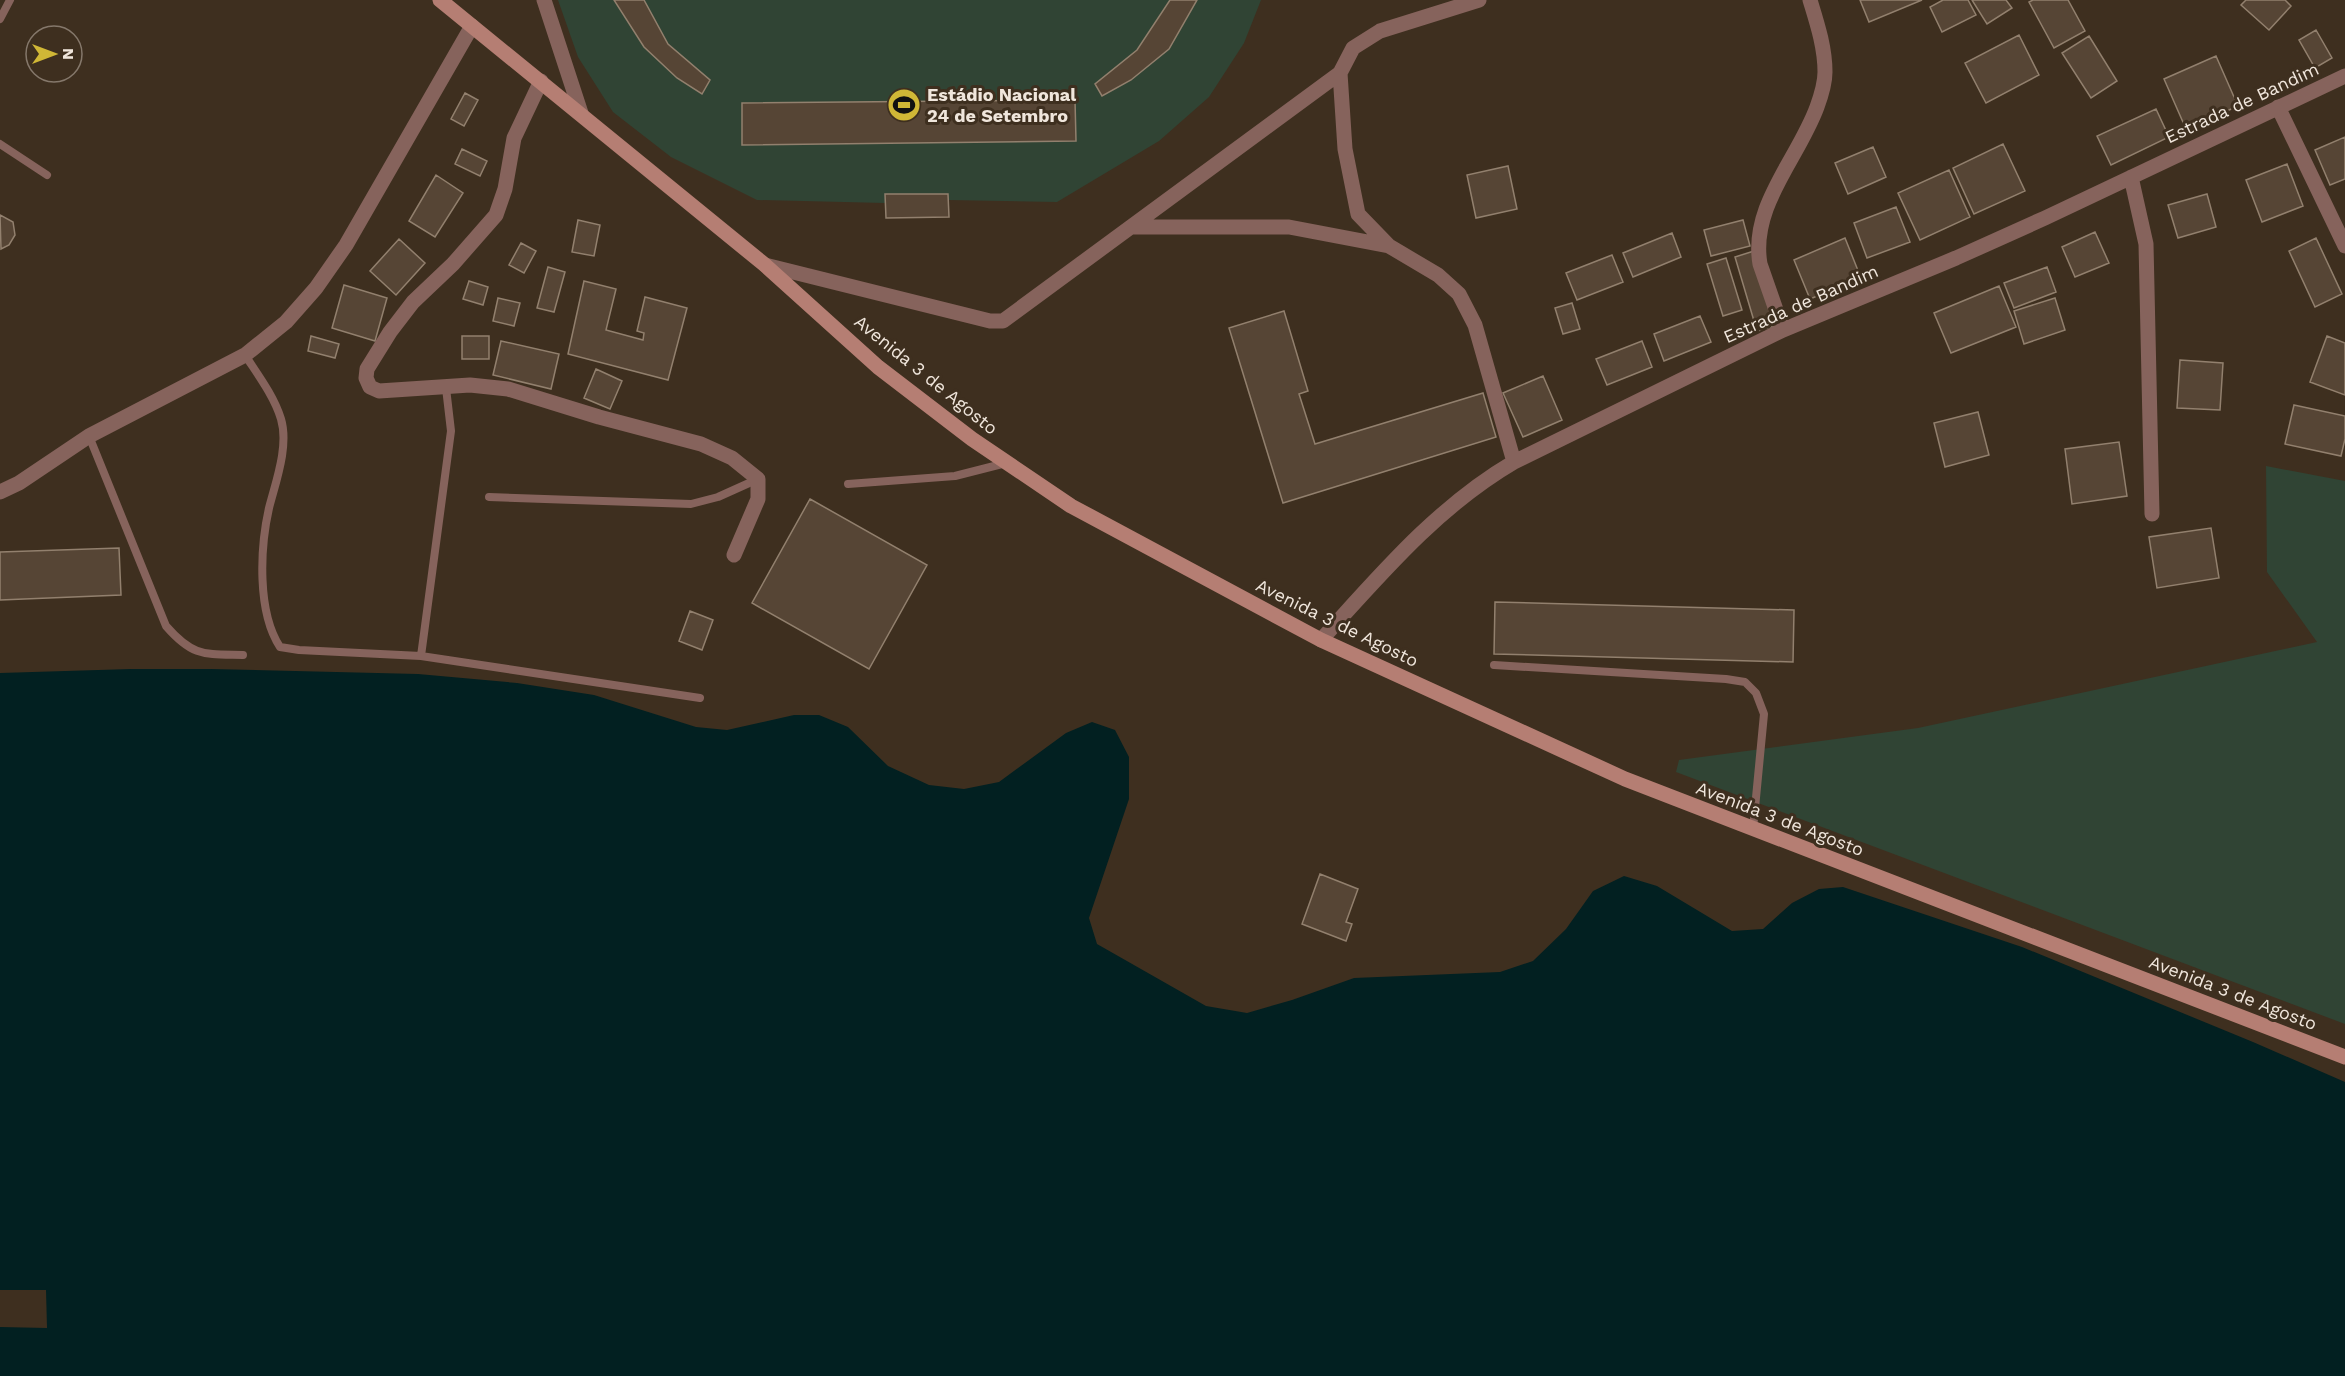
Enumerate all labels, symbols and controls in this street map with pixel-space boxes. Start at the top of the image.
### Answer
north arrow [24,24,84,84]
text: N [59,48,78,60]
street label: Estrada de Bandim [2162,58,2322,147]
place label: Estádio Nacional 24 de Setembro [927,84,1076,126]
sports icon: Estádio Nacional 24 de Setembro [886,87,922,123]
street label: Estrada de Bandim [1720,260,1881,347]
street label: Avenida 3 de Agosto [851,310,1002,439]
street label: Avenida 3 de Agosto [1253,574,1422,671]
street label: Avenida 3 de Agosto [1693,777,1867,860]
street label: Avenida 3 de Agosto [2146,951,2320,1034]

